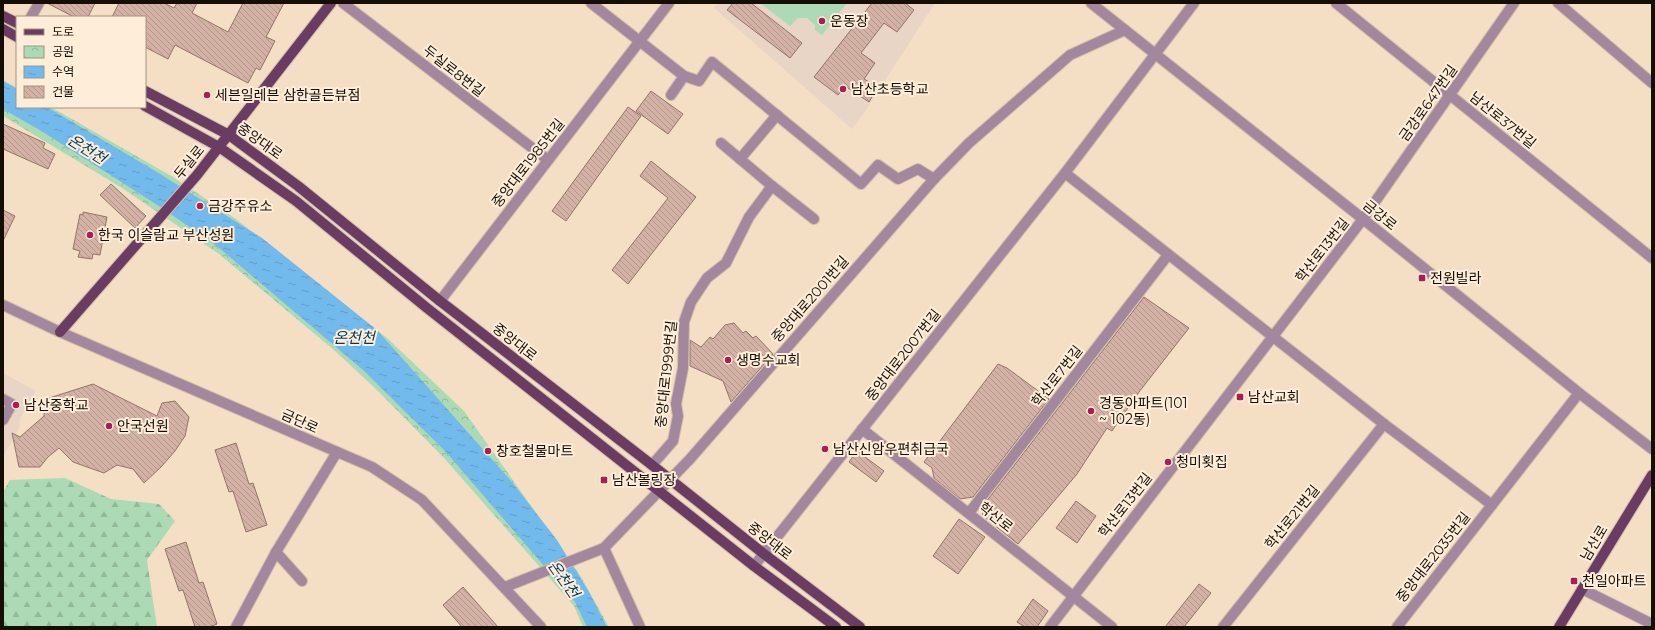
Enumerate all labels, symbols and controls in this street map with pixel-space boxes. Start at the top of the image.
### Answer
place label: 운동장 [830,12,869,30]
legend [16,16,146,108]
marker: 운동장 [817,16,827,26]
text: 도로 [52,24,74,39]
street label: 두실로8번길 [420,41,488,101]
text: 공원 [52,44,74,59]
street label: 금강로647번길 [1395,61,1461,145]
text: 수역 [52,64,74,79]
place label: 남산초등학교 [851,80,928,98]
text: 건물 [52,84,74,99]
marker: 남산초등학교 [838,84,848,94]
place label: 세븐일레븐 삼한골든뷰점 [215,86,360,104]
street label: 남산로37번길 [1466,88,1540,152]
marker: 세븐일레븐 삼한골든뷰점 [202,90,212,100]
street label: 중앙대로1985번길 [488,115,568,211]
street label: 중앙대로 [234,119,286,163]
water label: 온천천 [64,130,111,169]
street label: 두실로 [170,141,208,183]
street label: 금강로 [1359,196,1401,234]
place label: 금강주유소 [208,197,273,215]
marker: 금강주유소 [195,201,205,211]
street label: 학산로13번길 [1291,214,1353,286]
place label: 한국 이슬람교 부산성원 [98,226,234,244]
marker: 한국 이슬람교 부산성원 [85,230,95,240]
street label: 중앙대로2001번길 [768,252,852,346]
place label: 전원빌라 [1430,269,1482,287]
marker: 전원빌라 [1417,273,1427,283]
street label: 중앙대로2007번길 [861,305,945,405]
street label: 중앙대로 [489,319,541,365]
street label: 중앙대로1999번길 [651,319,681,429]
water label: 온천천 [333,328,377,347]
street label: 학산로7번길 [1028,342,1086,410]
place label: 생명수교회 [736,351,800,369]
marker: 생명수교회 [723,355,733,365]
place label: 남산교회 [1248,388,1300,406]
marker: 남산교회 [1235,392,1245,402]
place label: 경동아파트(101 ~ 102동) [1099,394,1188,428]
place label: 남산중학교 [24,396,89,414]
marker: 남산중학교 [11,400,21,410]
street label: 금단로 [279,405,321,437]
marker: 경동아파트(101 ~ 102동) [1086,406,1096,416]
place label: 안국선원 [117,417,169,435]
marker: 안국선원 [104,421,114,431]
place label: 남산신암우편취급국 [833,440,949,458]
place label: 창호철물마트 [496,442,573,460]
marker: 남산신암우편취급국 [820,444,830,454]
marker: 창호철물마트 [483,446,493,456]
place label: 청미횟집 [1176,453,1228,471]
marker: 청미횟집 [1163,457,1173,467]
street label: 학산로13번길 [1094,469,1156,541]
place label: 남산볼링장 [612,471,677,489]
marker: 남산볼링장 [599,475,609,485]
street label: 학산로21번길 [1261,481,1323,553]
street label: 학산로 [975,498,1017,536]
street label: 중앙대로2035번길 [1392,508,1474,606]
street label: 중앙대로 [744,518,796,564]
street label: 남산로 [1576,522,1612,564]
water label: 온천천 [544,557,585,603]
place label: 천일아파트 [1582,572,1647,590]
marker: 천일아파트 [1569,576,1579,586]

